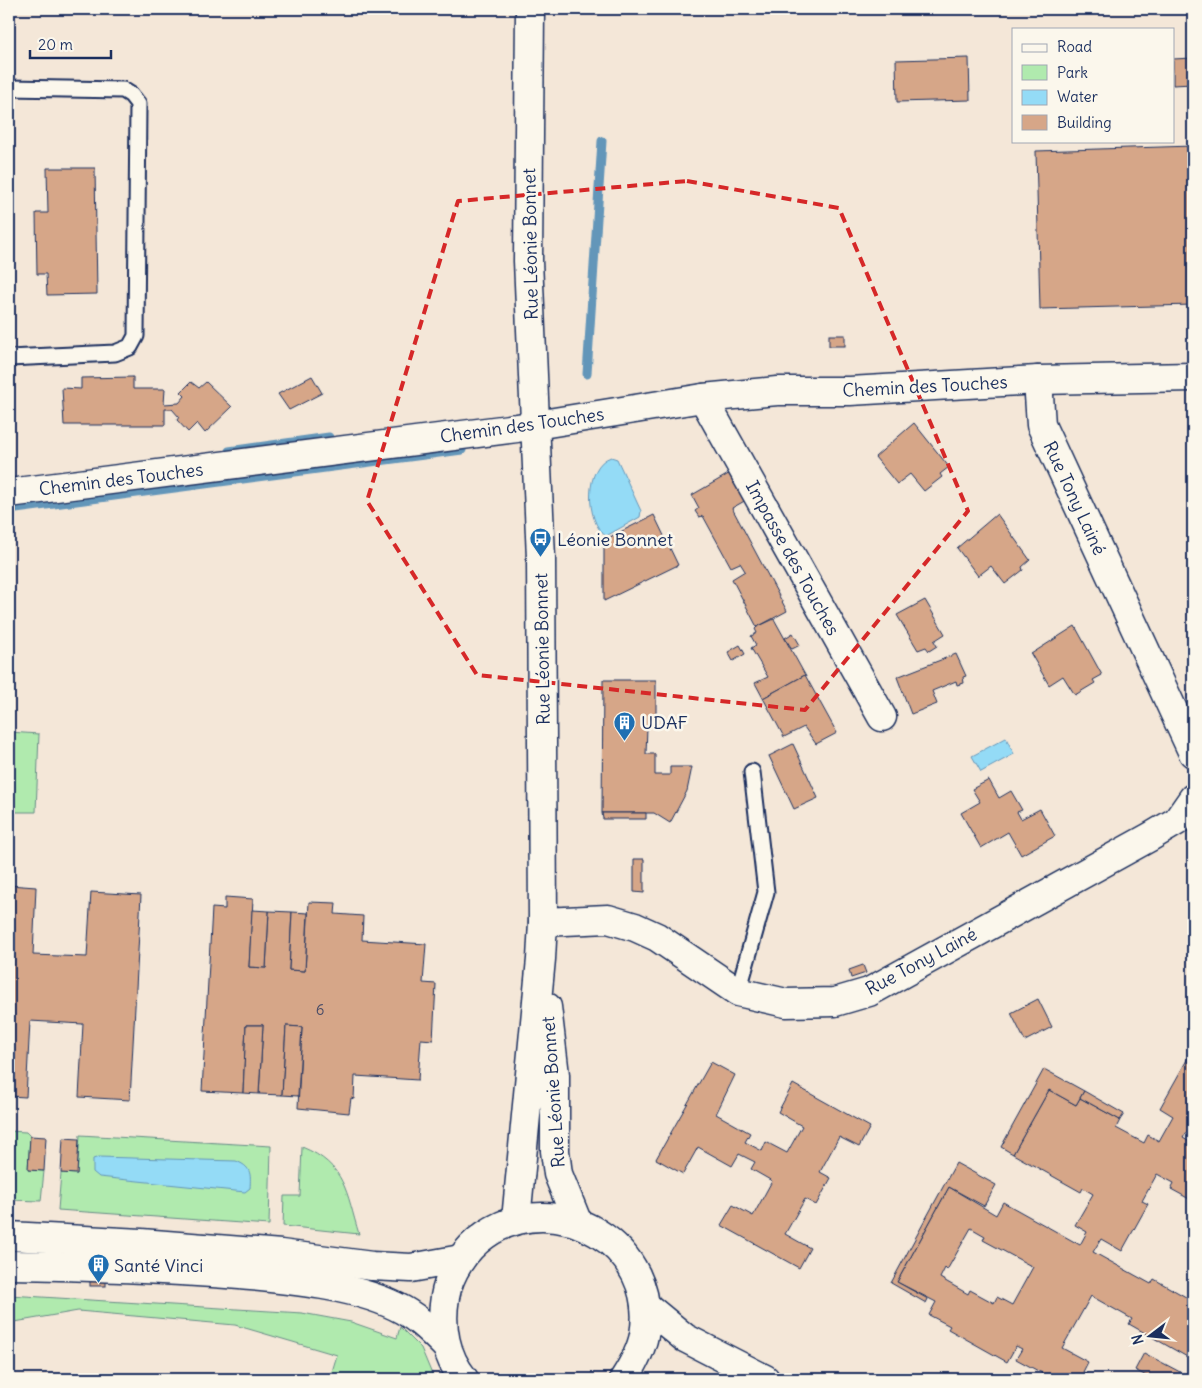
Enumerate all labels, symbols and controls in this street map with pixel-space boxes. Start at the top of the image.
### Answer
scale bar [30,28,111,60]
legend [1012,28,1174,142]
text: 20 m [38,35,73,54]
text: Road [1057,37,1092,56]
text: Park [1057,63,1088,82]
text: Water [1057,87,1098,106]
text: Building [1057,113,1112,132]
street label: Rue Léonie Bonnet [517,168,543,320]
street label: Chemin des Touches [842,370,1008,402]
street label: Chemin des Touches [439,402,605,448]
street label: Rue Tony Lainé [1039,437,1111,559]
street label: Chemin des Touches [38,458,204,500]
street label: Impasse des Touches [741,477,845,639]
bus stop icon: Léonie Bonnet [529,527,553,558]
place label: Léonie Bonnet [557,528,673,551]
street label: Rue Léonie Bonnet [529,573,555,725]
building icon: UDAF [613,710,637,741]
place label: UDAF [641,711,688,734]
street label: Rue Tony Lainé [861,922,981,1000]
house number: 6 [316,1000,324,1019]
street label: Rue Léonie Bonnet [536,1015,570,1169]
building icon: Santé Vinci [86,1253,110,1284]
place label: Santé Vinci [114,1254,203,1277]
north arrow [1124,1310,1174,1360]
text: N [1128,1332,1147,1347]

